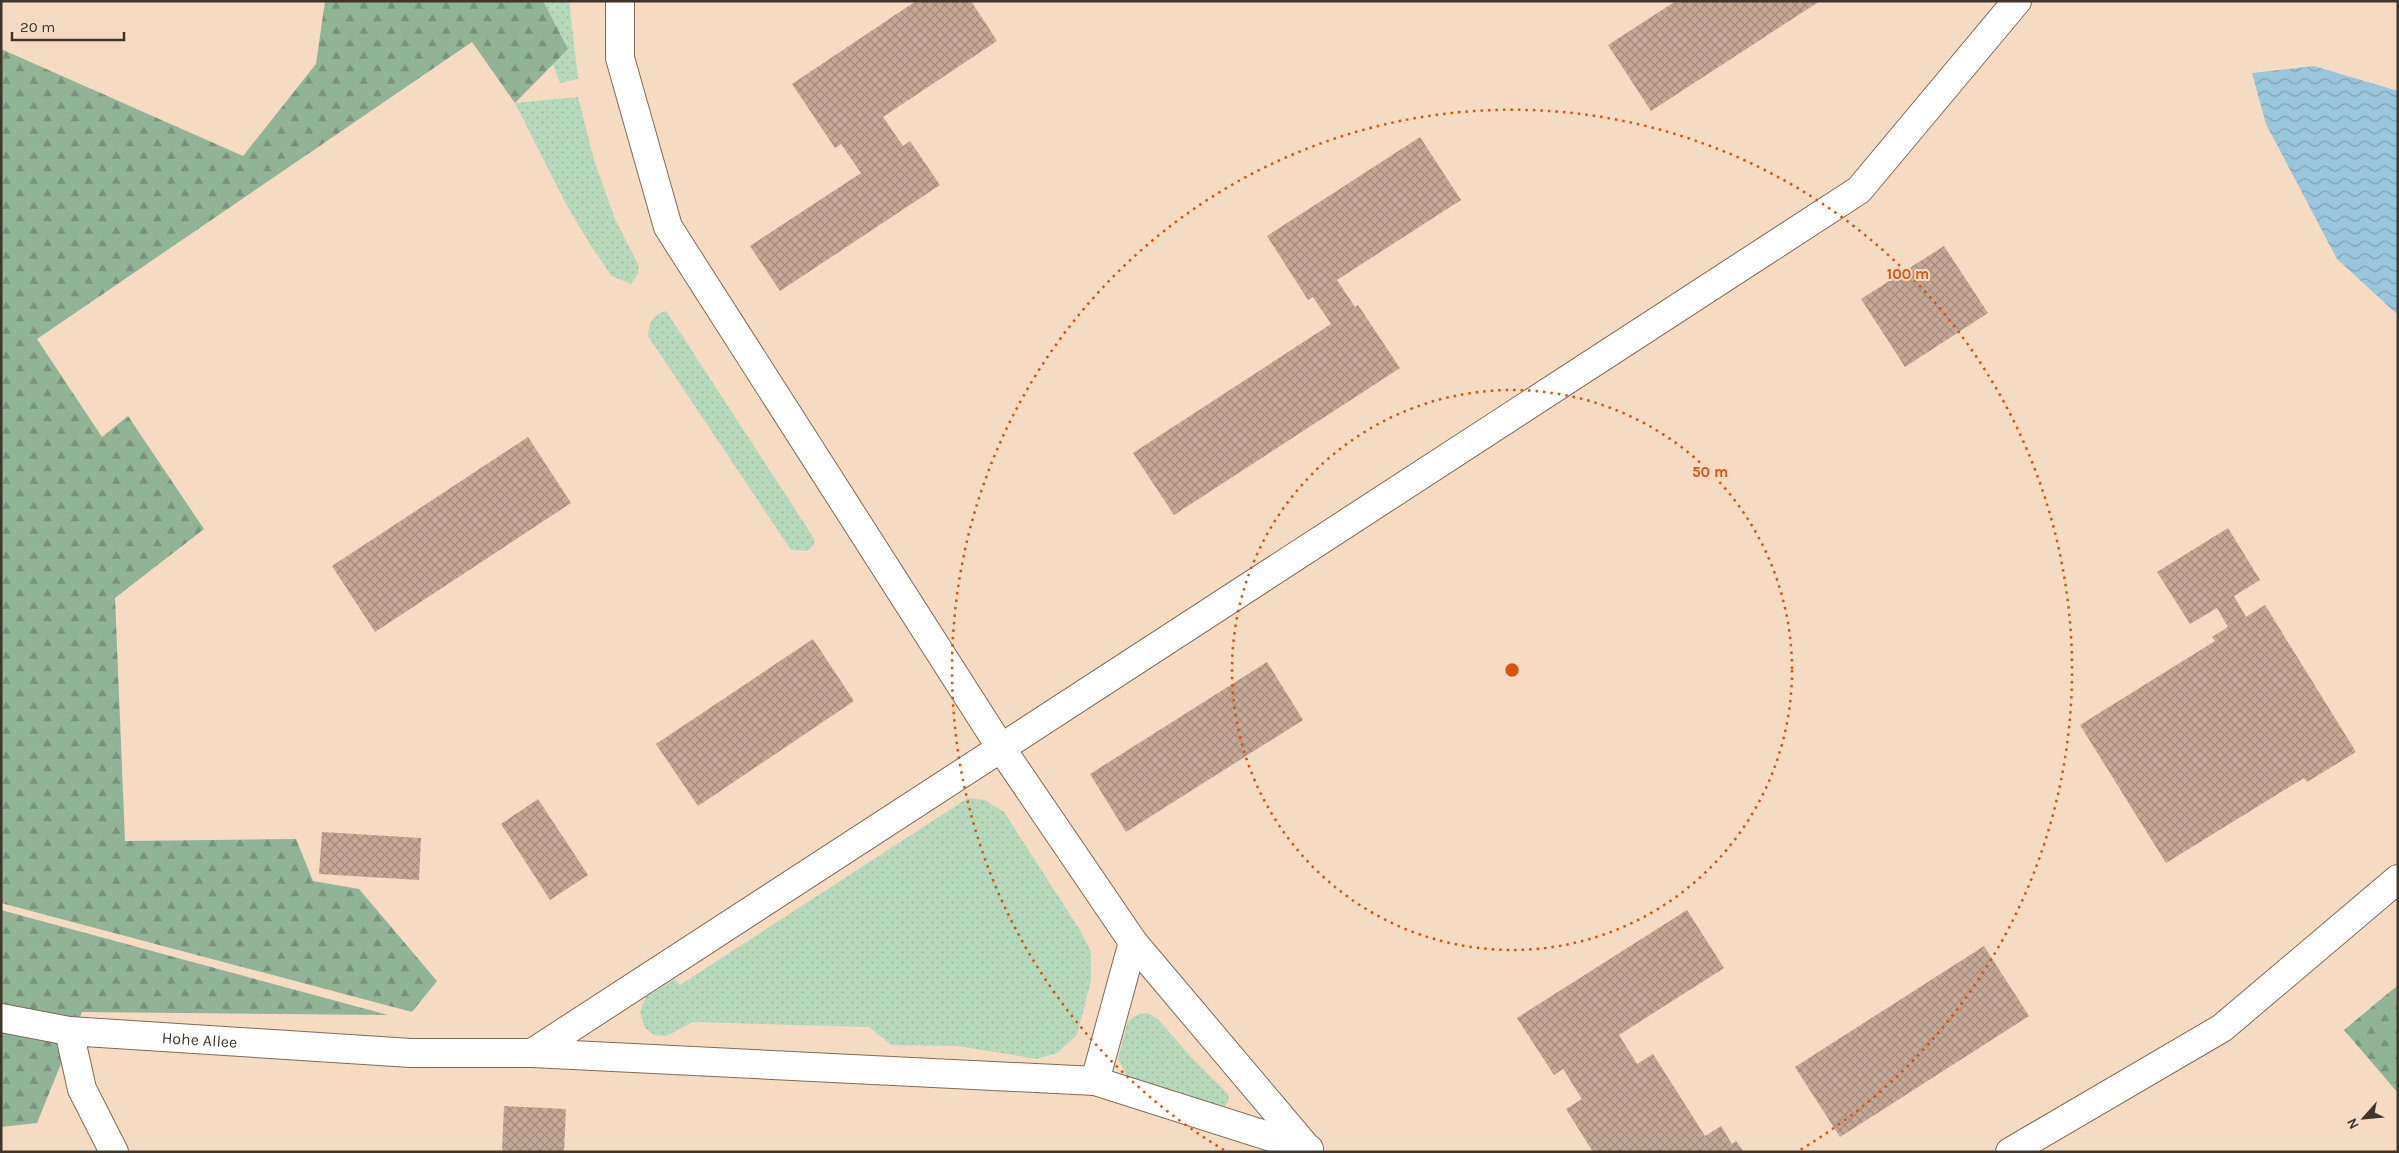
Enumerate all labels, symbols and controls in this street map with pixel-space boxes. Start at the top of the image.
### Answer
scale bar [12,10,125,42]
text: 20 m [20,18,55,36]
text: 100 m [1887,265,1929,283]
text: 50 m [1692,463,1728,481]
centre of rings [1503,661,1521,679]
street label: Hohe Allee [161,1028,238,1052]
north arrow [2339,1093,2389,1143]
text: N [2343,1115,2363,1132]

